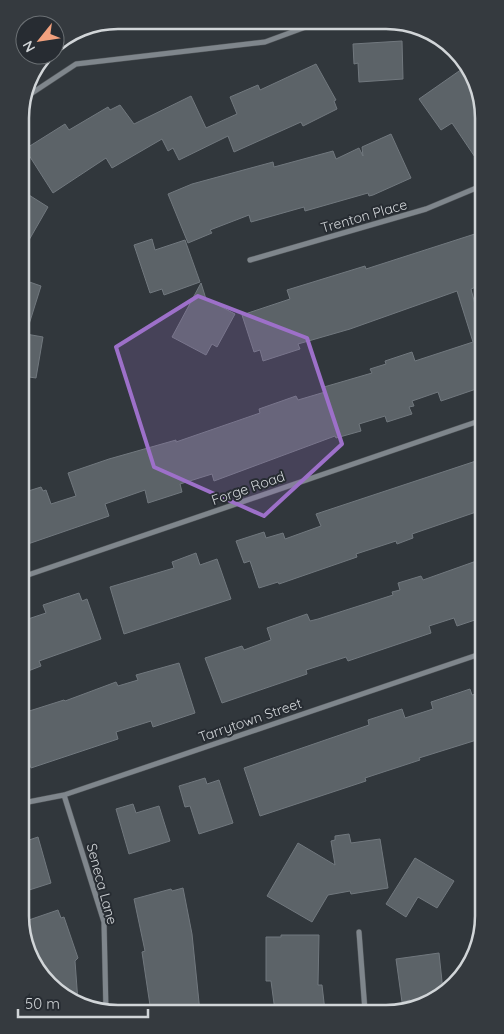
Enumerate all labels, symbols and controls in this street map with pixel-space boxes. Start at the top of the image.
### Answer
north arrow [15,15,65,65]
text: N [18,38,39,55]
street label: Trenton Place [319,195,409,237]
street label: Forge Road [209,467,287,509]
street label: Tarrytown Street [196,694,304,746]
street label: Seneca Lane [83,841,121,927]
scale bar [18,986,148,1018]
text: 50 m [25,994,60,1013]

